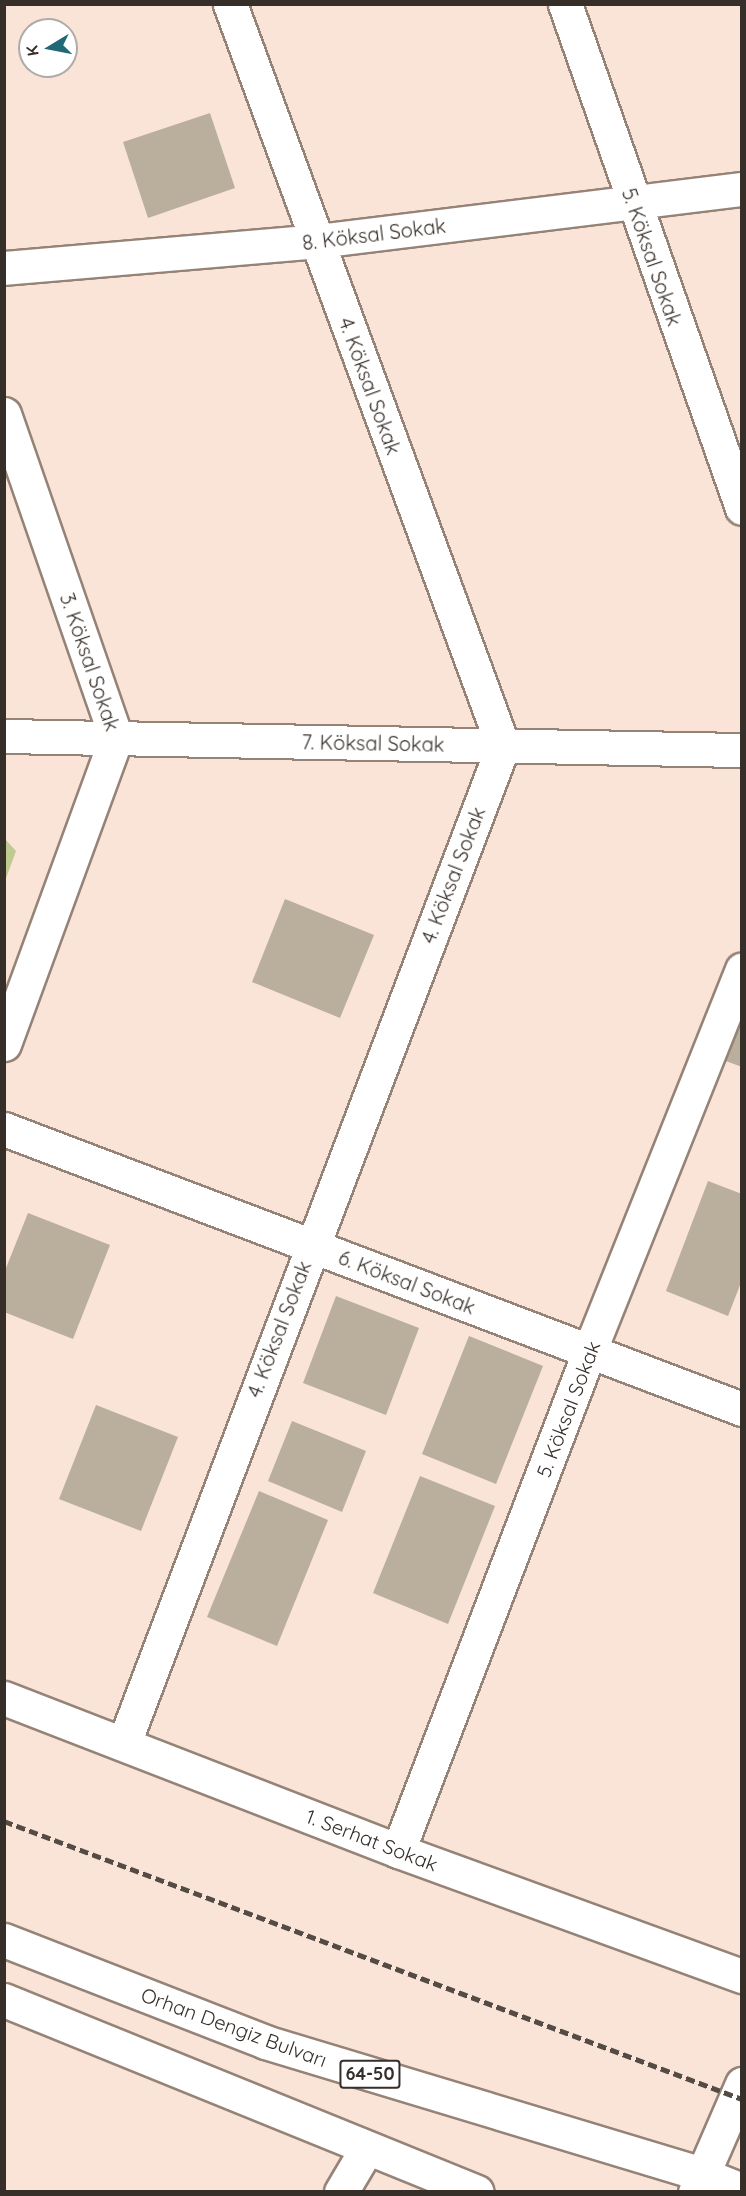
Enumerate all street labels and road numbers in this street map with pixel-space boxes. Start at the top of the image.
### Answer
street label: 5. Köksal Sokak [617,185,687,329]
street label: 8. Köksal Sokak [301,213,447,255]
street label: 4. Köksal Sokak [334,314,406,458]
street label: 3. Köksal Sokak [55,590,125,734]
street label: 7. Köksal Sokak [301,730,445,756]
street label: 4. Köksal Sokak [416,803,490,947]
street label: 6. Köksal Sokak [335,1245,479,1319]
street label: 4. Köksal Sokak [242,1257,316,1401]
street label: 5. Köksal Sokak [531,1337,605,1481]
street label: 1. Serhat Sokak [303,1804,441,1876]
street label: Orhan Dengiz Bulvarı [138,1982,330,2072]
road number: 64-50 [338,2059,401,2089]

